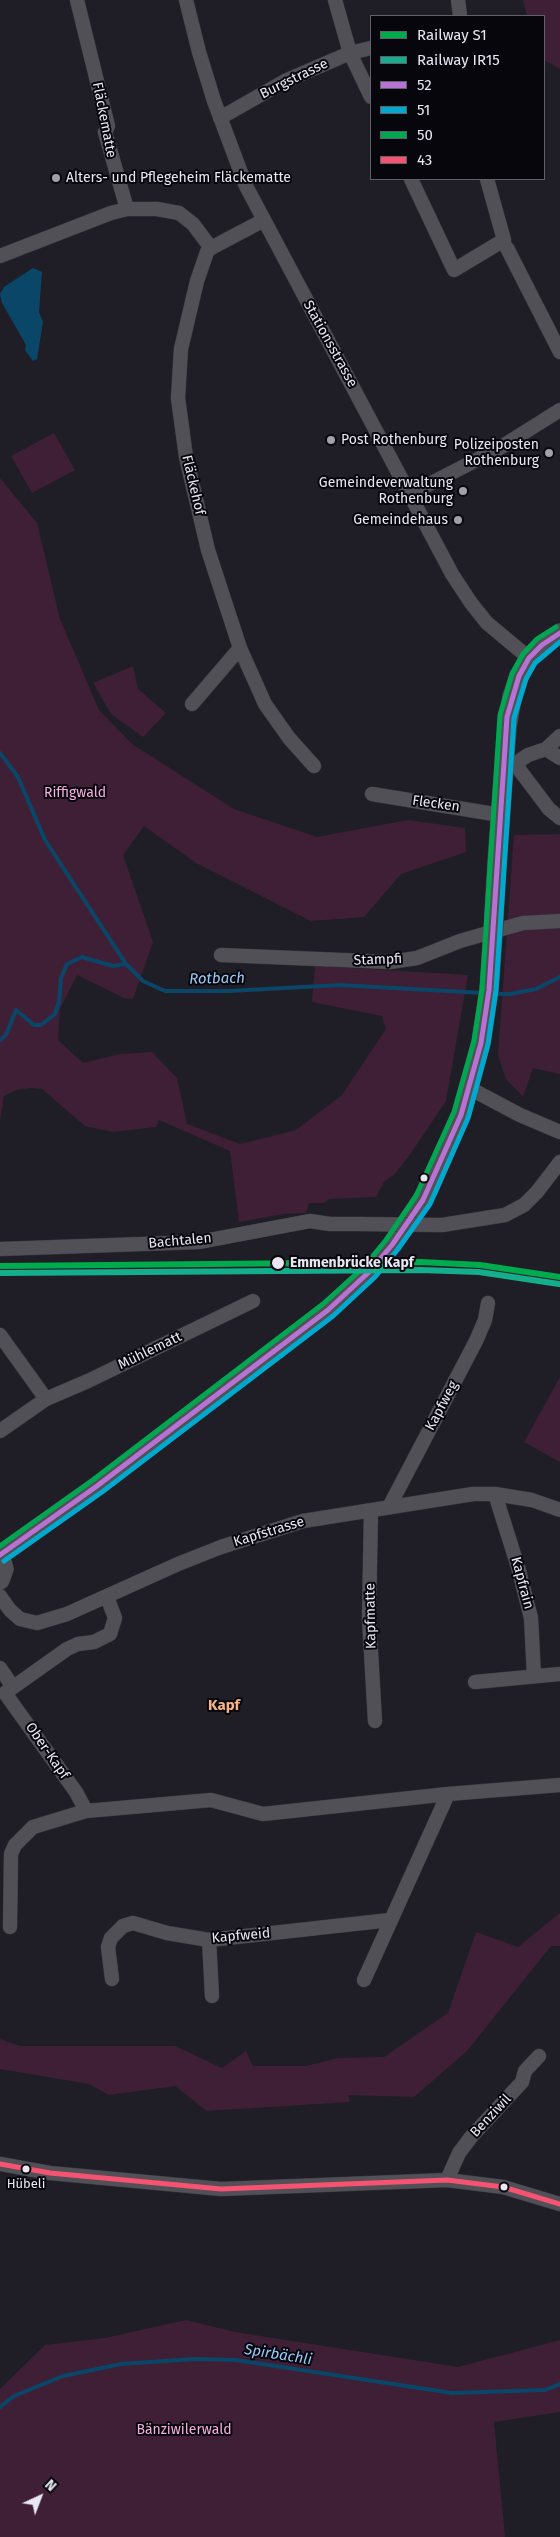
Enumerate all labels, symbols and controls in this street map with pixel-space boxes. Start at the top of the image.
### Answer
legend [370,15,545,180]
text: Railway S1 [417,26,487,44]
text: Railway IR15 [417,51,500,69]
street label: Burgstrasse [257,55,331,103]
text: 52 [417,76,432,94]
street label: Fläckematte [88,81,120,159]
text: 51 [417,101,430,119]
text: 50 [417,126,433,144]
text: 43 [417,151,432,169]
place label: Alters- und Pflegeheim Fläckematte [66,170,291,186]
marker: Alters- und Pflegeheim Fläckematte [50,172,62,184]
street label: Stationsstrasse [299,298,361,390]
place label: Post Rothenburg [341,432,447,448]
marker: Post Rothenburg [325,434,337,446]
place label: Polizeiposten Rothenburg [454,437,539,470]
marker: Polizeiposten Rothenburg [543,447,555,459]
street label: Fläckehof [178,453,208,517]
place label: Gemeindeverwaltung Rothenburg [319,475,453,508]
marker: Gemeindeverwaltung Rothenburg [457,485,469,497]
place label: Gemeindehaus [353,512,448,528]
marker: Gemeindehaus [452,514,464,526]
park label: Riffigwald [44,785,106,801]
street label: Flecken [411,792,461,816]
street label: Stampfi [353,951,403,969]
water label: Rotbach [189,970,245,988]
unlabelled marker [419,1173,429,1183]
street label: Bachtalen [148,1230,212,1252]
marker: Emmenbrücke Kapf [270,1255,286,1271]
place label: Emmenbrücke Kapf [290,1255,414,1271]
street label: Mühlematt [115,1328,185,1374]
street label: Kapfweg [422,1378,462,1434]
street label: Kapfstrasse [232,1513,306,1551]
street label: Kapfrain [507,1555,537,1611]
street label: Kapfmatte [362,1583,380,1649]
district label: Kapf [208,1697,240,1715]
street label: Ober-Kapf [21,1720,73,1782]
street label: Kapfweid [211,1925,271,1947]
street label: Benziwil [467,2091,515,2141]
marker: Hübeli [21,2164,31,2174]
place label: Hübeli [7,2176,45,2192]
unlabelled marker [499,2182,509,2192]
water label: Spirbächli [243,2341,313,2369]
park label: Bänziwilerwald [136,2422,232,2438]
north arrow [15,2472,65,2522]
text: N [41,2476,60,2495]

